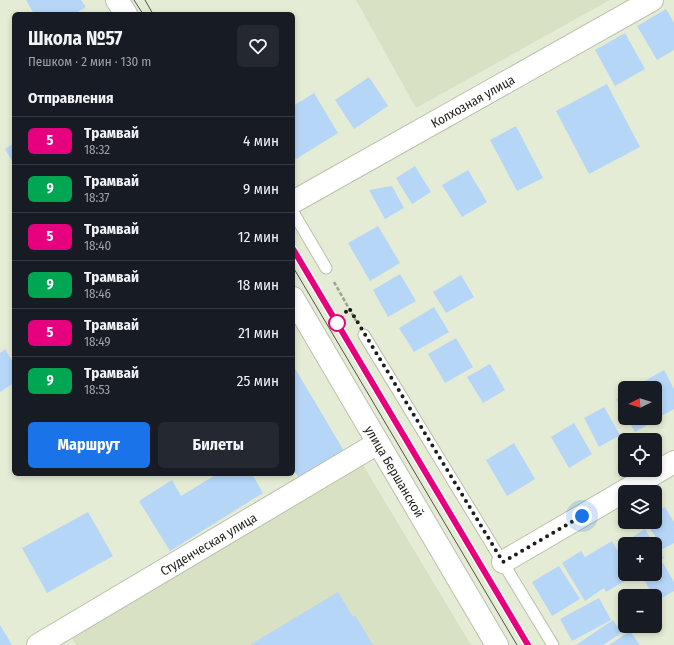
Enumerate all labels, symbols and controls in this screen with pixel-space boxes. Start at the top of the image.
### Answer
button: heart [237,25,279,67]
text: Школа №57 [28,27,122,50]
text: Пешком · 2 мин · 130 m [28,54,151,69]
street label: Колхозная улица [428,72,517,131]
text: Отправления [28,89,114,107]
text: Трамвай [84,124,139,142]
text: 5 [47,132,53,149]
text: 4 мин [243,132,279,150]
text: 18:32 [84,142,110,157]
text: Трамвай [84,172,139,190]
text: 9 [46,180,54,197]
text: 9 мин [243,180,279,198]
text: 18:37 [84,190,110,205]
text: Трамвай [84,220,139,238]
text: 5 [47,228,53,245]
text: 12 мин [238,228,279,246]
text: 18:40 [84,238,111,253]
text: Трамвай [84,268,139,286]
text: 9 [46,276,54,293]
text: 18 мин [237,276,279,294]
text: 18:46 [84,286,111,301]
unlabelled marker [328,314,346,332]
text: Трамвай [84,316,139,334]
text: 5 [47,324,53,341]
text: 21 мин [238,324,279,342]
text: 18:49 [84,334,111,349]
text: Трамвай [84,364,139,382]
text: 9 [46,372,54,389]
text: 25 мин [237,372,279,390]
north arrow [618,381,662,425]
map controls [618,381,662,633]
text: 18:53 [84,382,110,397]
button: Маршрут [28,422,150,468]
button: Билеты [158,422,279,468]
street label: улица Бершанской [362,423,427,520]
button: locate [618,433,662,477]
button: layers [618,485,662,529]
your location [572,506,592,526]
street label: Студенческая улица [158,510,259,579]
button: + [618,537,662,581]
button: − [618,589,662,633]

